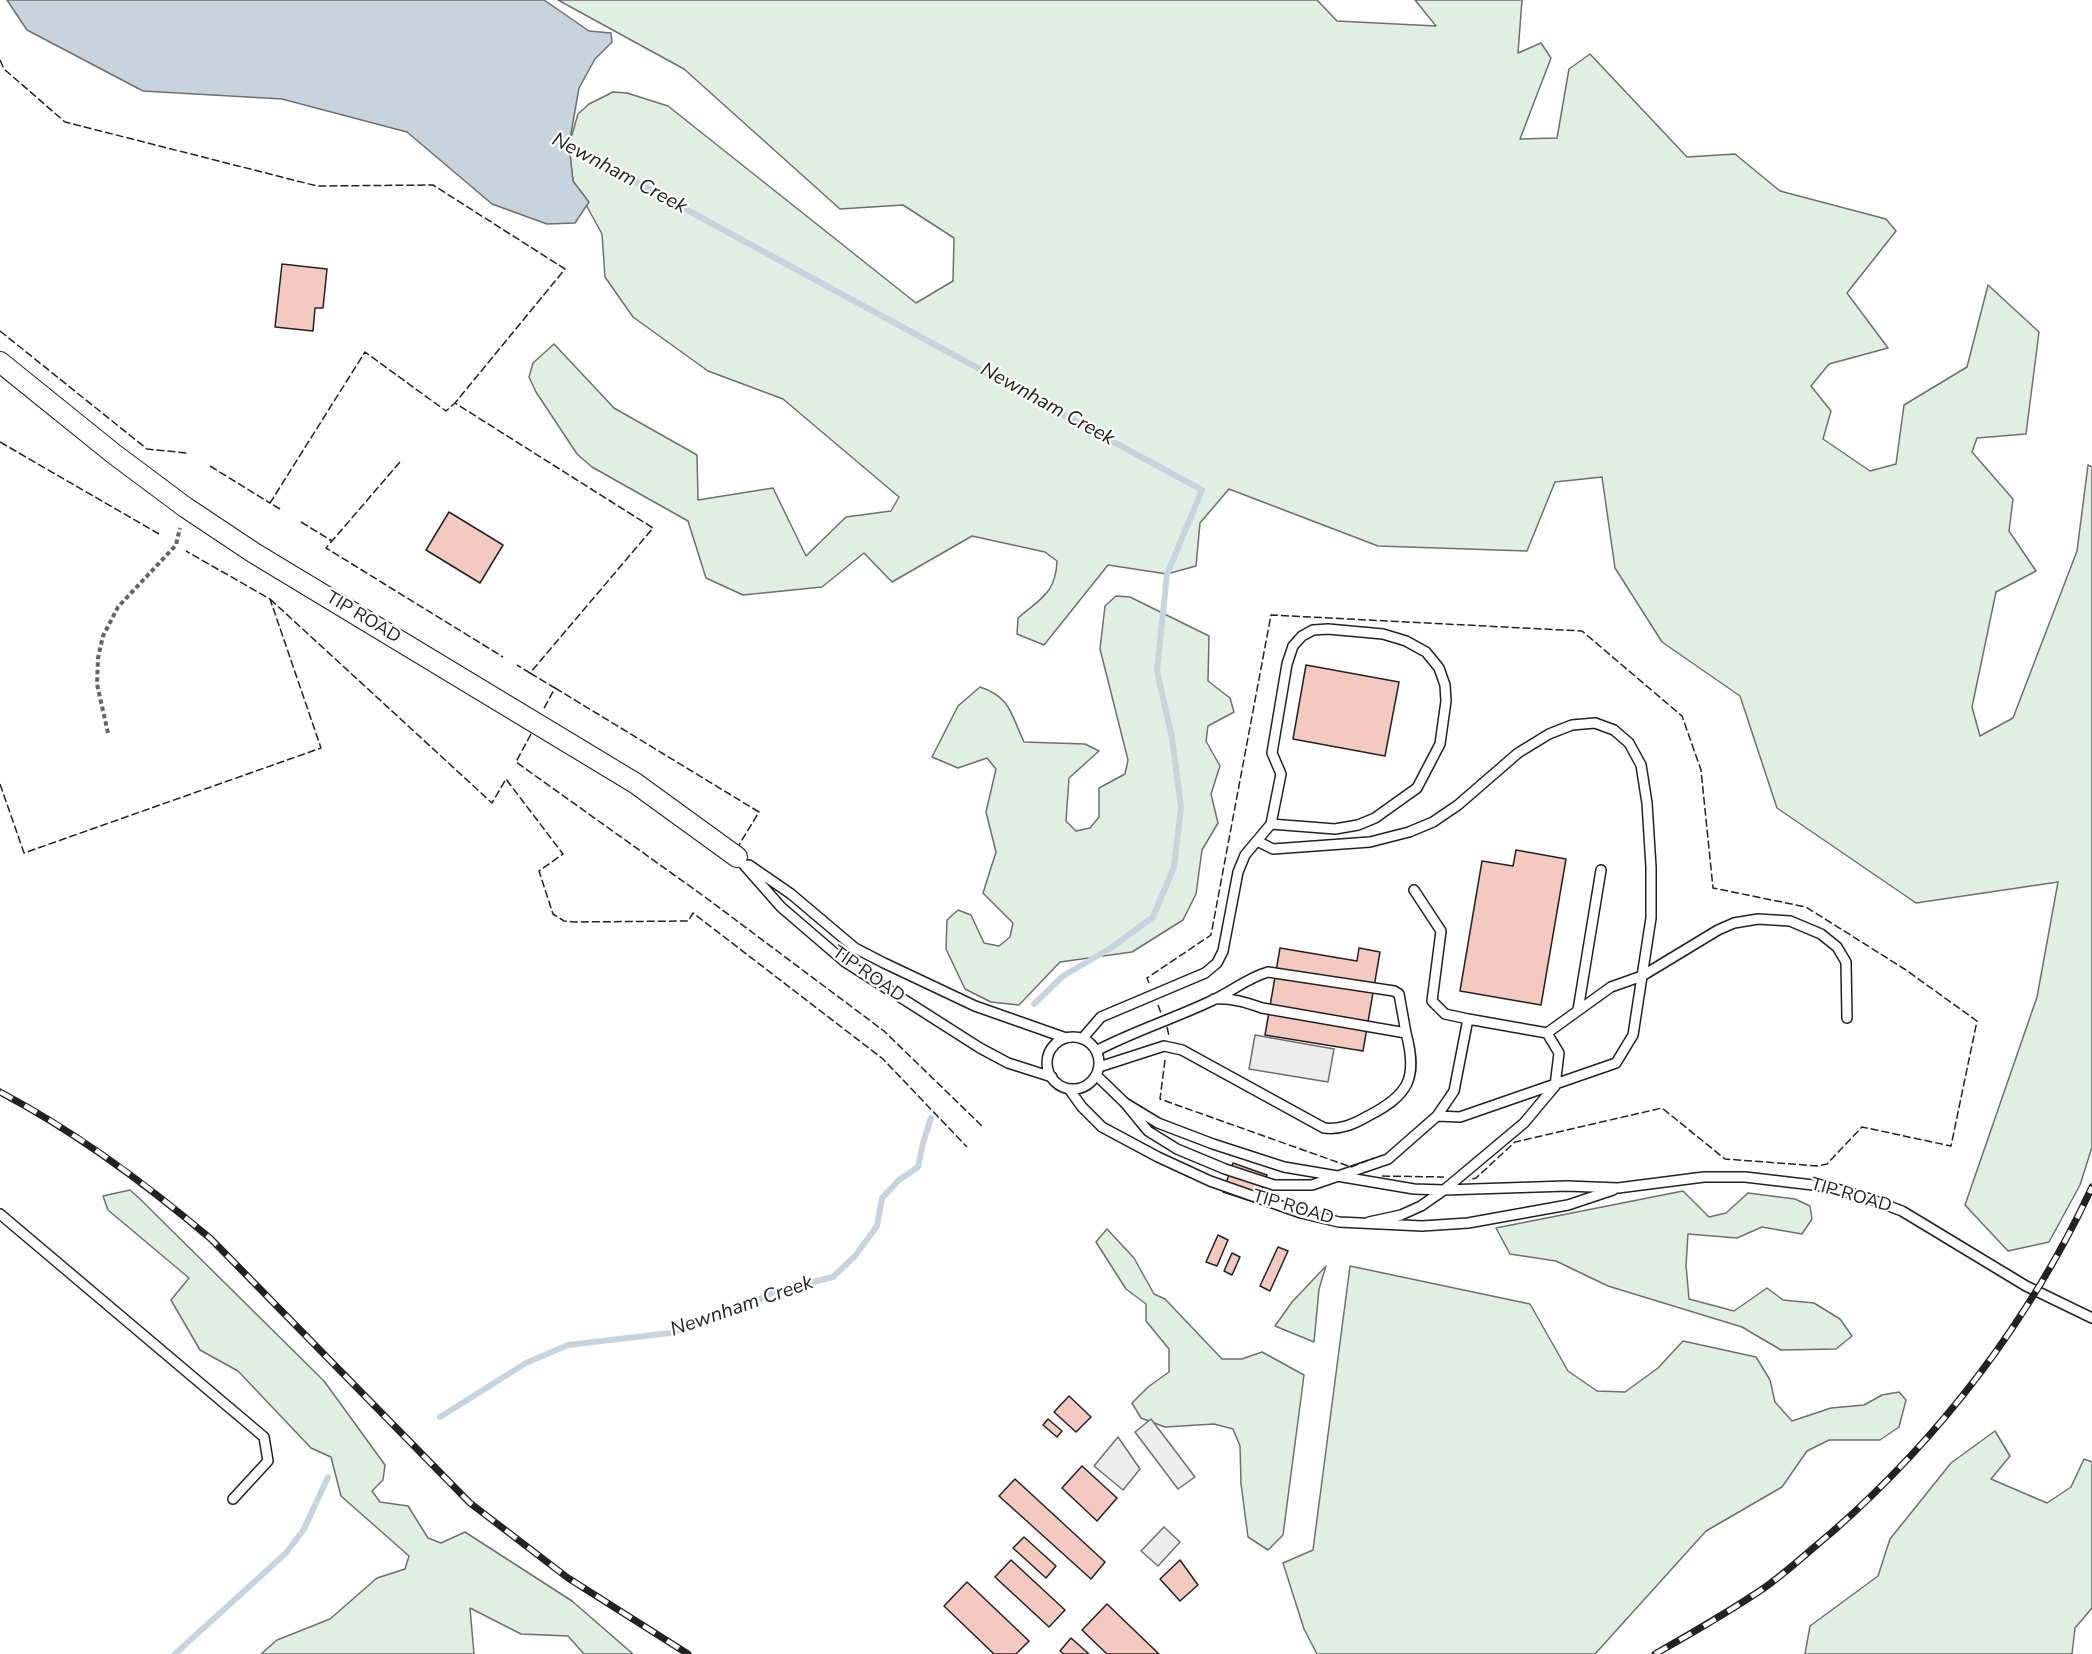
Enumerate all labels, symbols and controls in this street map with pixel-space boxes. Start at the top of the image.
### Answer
water label: Newnham Creek [547,128,691,220]
water label: Newnham Creek [976,358,1118,452]
street label: TIP ROAD [322,587,404,649]
street label: TIP ROAD [828,942,908,1008]
street label: TIP ROAD [1808,1174,1894,1218]
street label: TIP ROAD [1250,1186,1336,1230]
water label: Newnham Creek [667,1271,817,1343]

